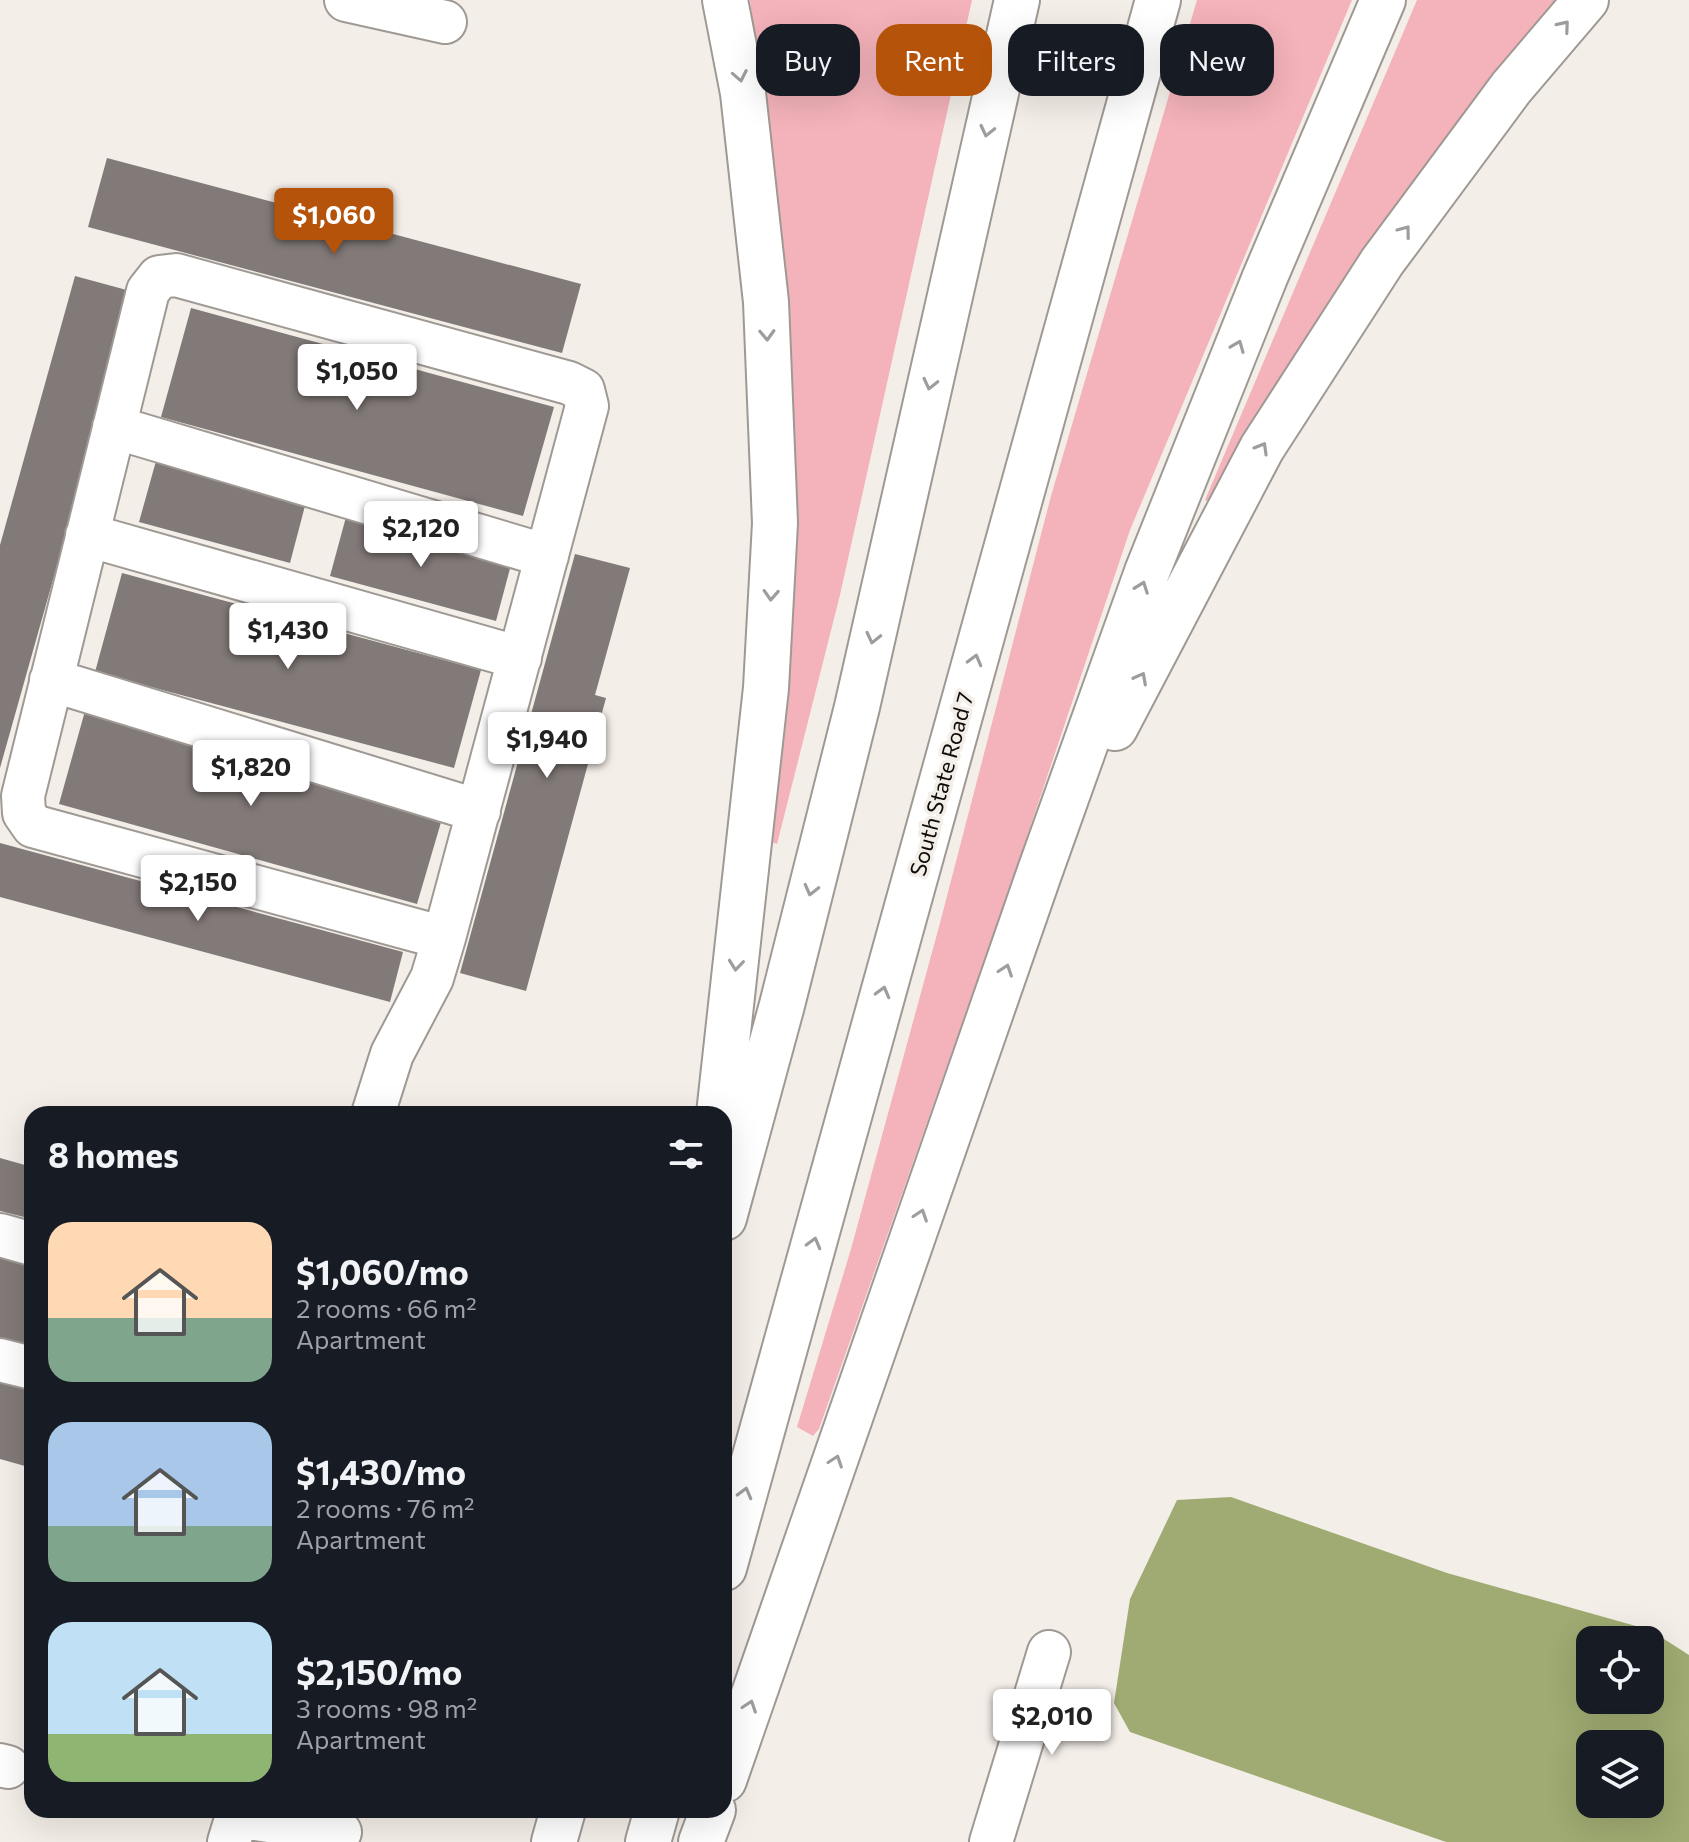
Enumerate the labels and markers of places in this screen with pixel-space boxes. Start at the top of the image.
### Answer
pin: $1,060 [269,188,399,256]
pin: $1,050 [292,344,422,412]
pin: $2,120 [356,501,486,569]
pin: $1,430 [223,603,353,671]
pin: $1,940 [482,712,612,780]
pin: $1,820 [186,740,316,808]
pin: $2,150 [133,855,263,923]
pin: $2,010 [987,1689,1117,1757]

